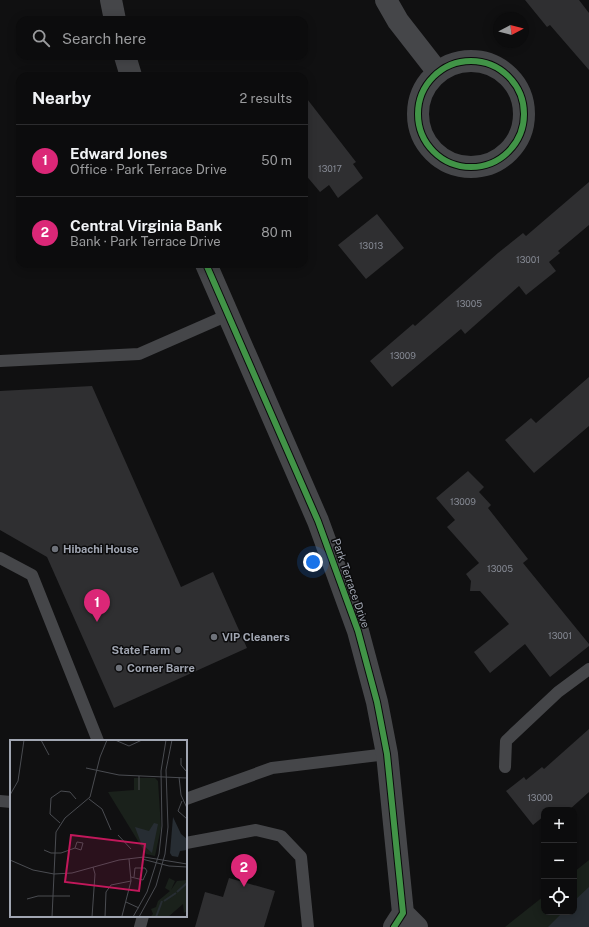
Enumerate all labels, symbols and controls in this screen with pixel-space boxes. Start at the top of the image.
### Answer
north arrow [493,12,529,48]
search box [16,16,308,60]
icon: search [30,27,52,49]
text: Search here [62,30,146,47]
text: Nearby [32,88,91,108]
text: 2 results [240,91,292,106]
text: Edward Jones [70,145,167,162]
text: 1 [42,153,48,168]
text: 50 m [261,153,292,168]
text: Office · Park Terrace Drive [70,162,227,177]
house number: 13017 [318,163,342,174]
text: Central Virginia Bank [70,217,222,234]
text: 2 [41,225,49,240]
text: 80 m [261,225,292,240]
text: Bank · Park Terrace Drive [70,234,221,249]
house number: 13013 [359,240,383,251]
house number: 13001 [516,254,540,265]
house number: 13005 [456,298,482,309]
house number: 13009 [390,350,416,361]
house number: 13009 [450,496,476,507]
street label: Park Terrace Drive [330,537,372,629]
place label: Hibachi House [63,543,139,555]
marker: Hibachi House [50,544,60,554]
your location [303,552,323,572]
house number: 13005 [487,563,513,574]
pin: 1 [84,589,110,622]
house number: 13001 [548,630,572,641]
place label: VIP Cleaners [222,631,290,643]
marker: VIP Cleaners [209,632,219,642]
place label: State Farm [112,644,170,656]
marker: State Farm [173,645,183,655]
place label: Corner Barre [127,662,195,674]
marker: Corner Barre [114,663,124,673]
inset map [10,740,187,917]
house number: 13000 [527,792,553,803]
map controls [541,807,577,915]
button: + [541,807,577,843]
button: − [541,843,577,879]
pin: 2 [231,854,257,887]
button: locate [541,879,577,915]

